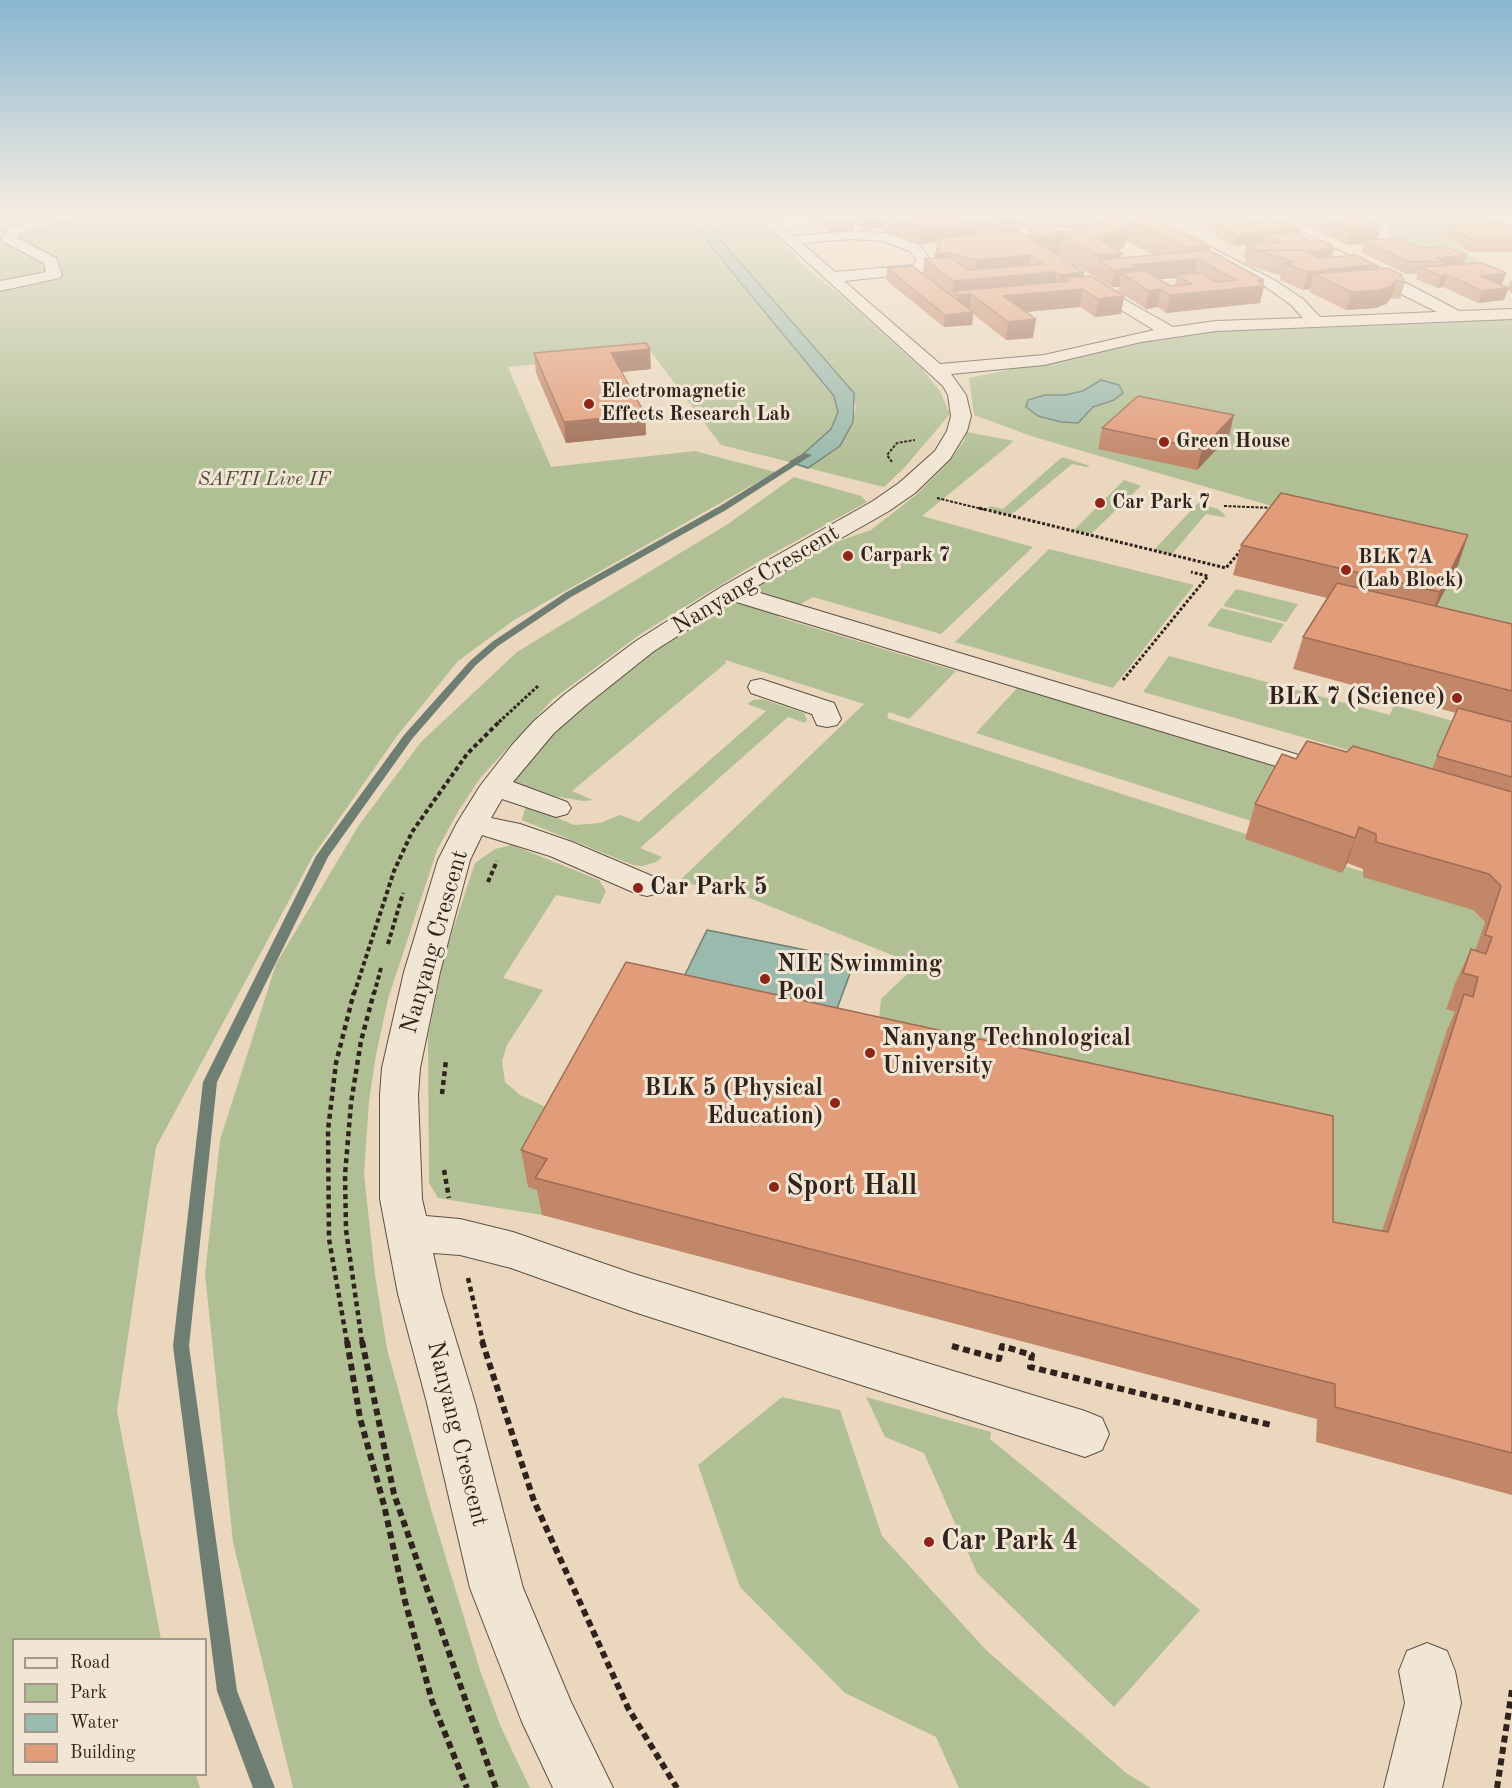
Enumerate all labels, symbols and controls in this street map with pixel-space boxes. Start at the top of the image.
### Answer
place label: Electromagnetic Effects Research Lab [601,380,790,427]
marker: Electromagnetic Effects Research Lab [582,397,596,411]
place label: Green House [1176,430,1290,454]
marker: Green House [1157,435,1171,449]
park label: SAFTI Live IF [198,468,330,492]
place label: Car Park 7 [1112,491,1210,515]
marker: Car Park 7 [1093,496,1107,510]
street label: Nanyang Crescent [667,519,845,641]
place label: Carpark 7 [860,544,950,568]
place label: BLK 7A (Lab Block) [1358,546,1464,593]
marker: Carpark 7 [841,549,855,563]
marker: BLK 7A (Lab Block) [1339,563,1353,577]
place label: BLK 7 (Science) [1268,684,1445,712]
marker: BLK 7 (Science) [1450,691,1464,705]
street label: Nanyang Crescent [395,847,475,1037]
place label: Car Park 5 [650,874,768,902]
marker: Car Park 5 [631,881,645,895]
place label: NIE Swimming Pool [777,951,942,1007]
marker: NIE Swimming Pool [758,972,772,986]
place label: Nanyang Technological University [882,1025,1131,1081]
marker: Nanyang Technological University [863,1046,877,1060]
place label: BLK 5 (Physical Education) [644,1075,823,1131]
marker: BLK 5 (Physical Education) [828,1096,842,1110]
place label: Sport Hall [786,1170,917,1204]
marker: Sport Hall [767,1180,781,1194]
street label: Nanyang Crescent [420,1338,494,1530]
place label: Car Park 4 [941,1525,1078,1559]
marker: Car Park 4 [922,1535,936,1549]
legend [12,1638,207,1776]
text: Road [70,1654,110,1672]
text: Park [70,1684,107,1702]
text: Water [70,1714,119,1732]
text: Building [70,1744,135,1762]

